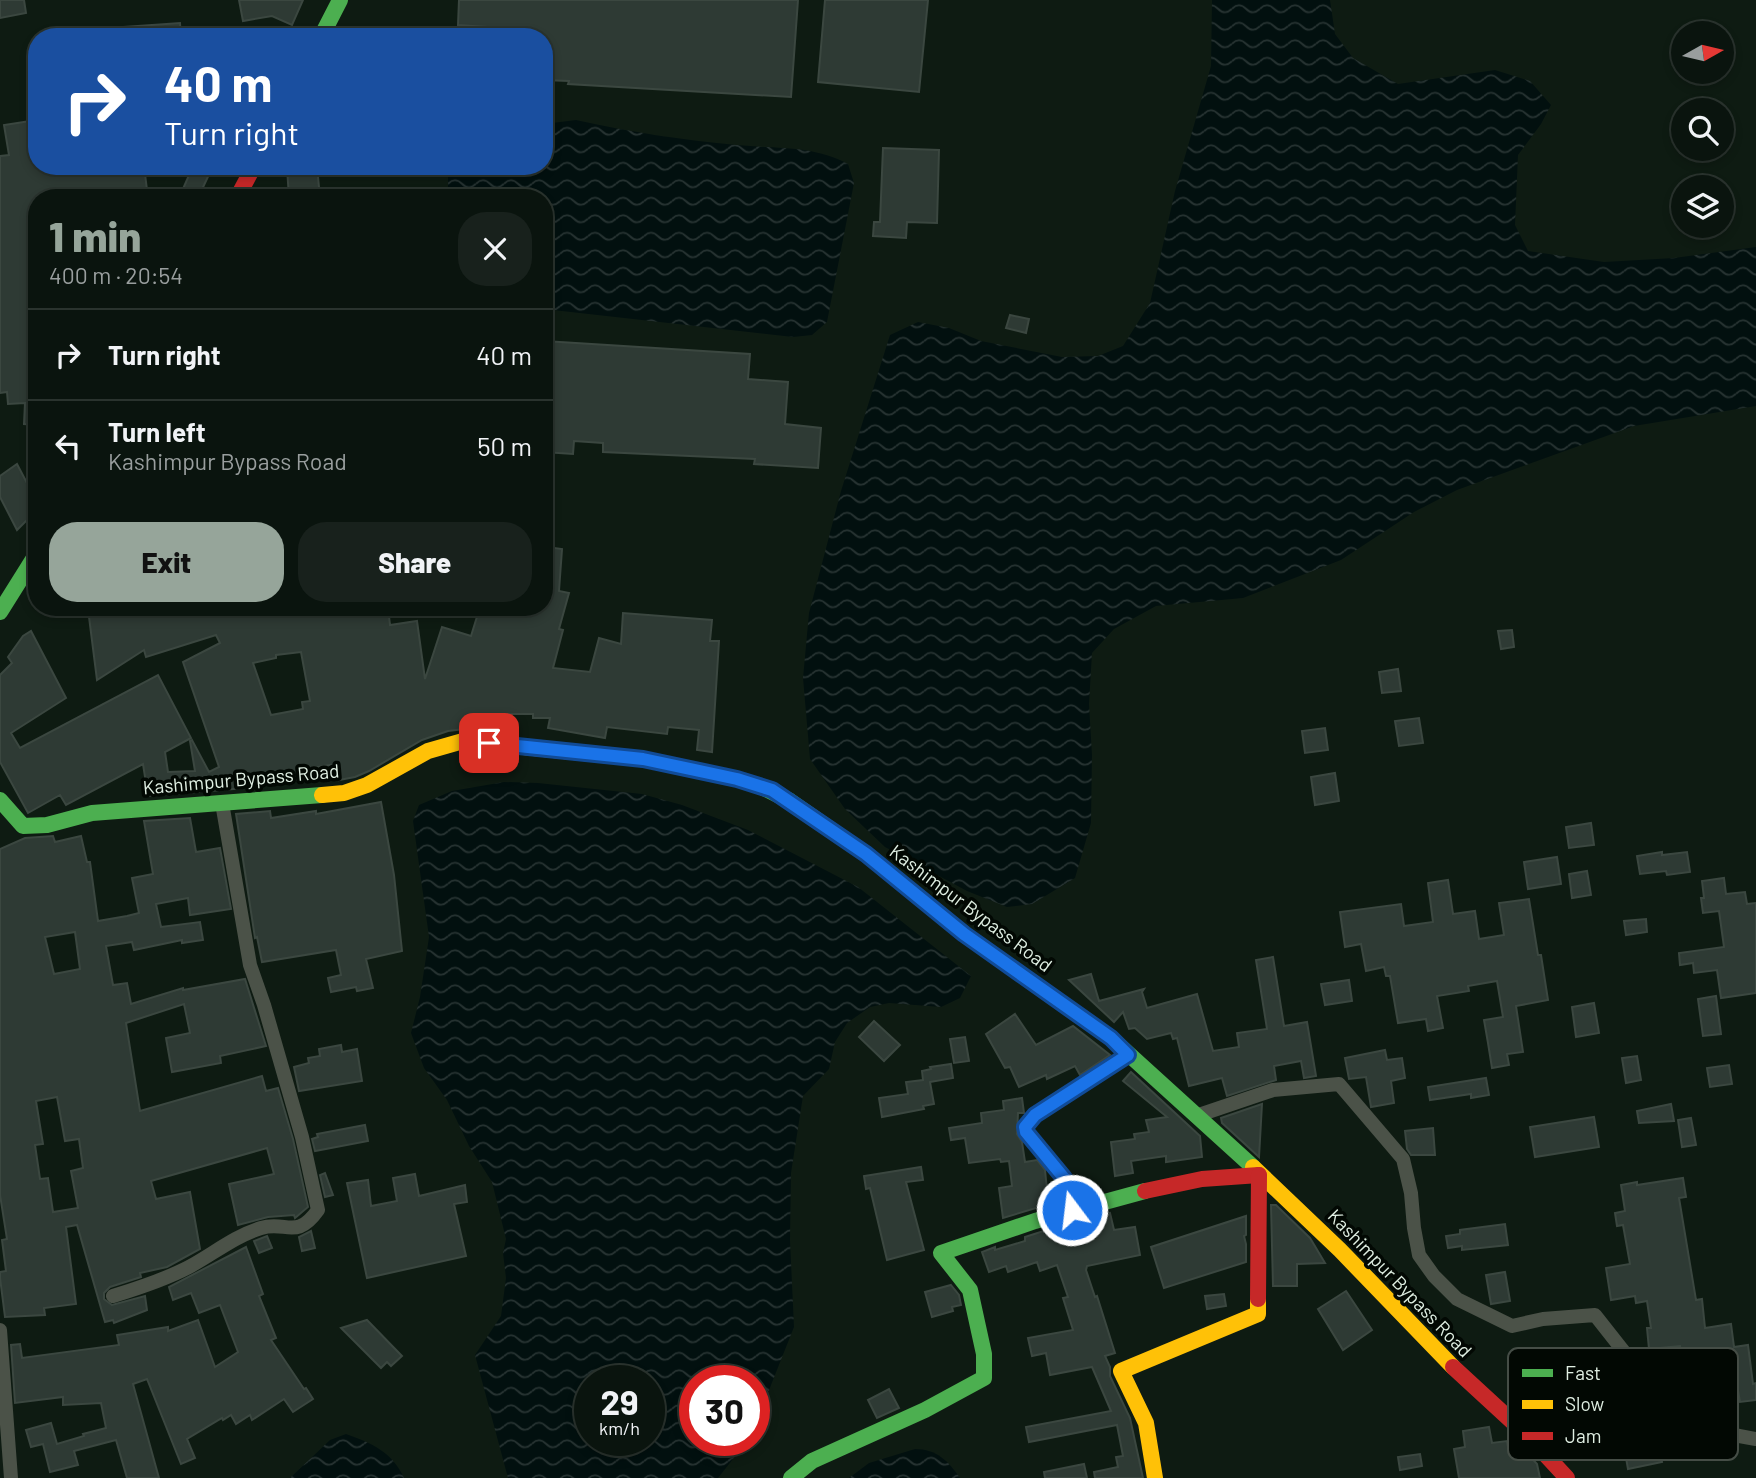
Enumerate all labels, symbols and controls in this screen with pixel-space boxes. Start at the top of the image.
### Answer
north arrow [1671,21,1734,84]
map controls [1671,21,1734,238]
text: 40 m [164,53,272,112]
icon: right [49,56,140,147]
button: search [1671,98,1734,161]
text: Turn right [164,113,299,151]
button: layers [1671,175,1734,238]
text: 1 min [49,210,141,260]
button: close [458,212,532,286]
text: 400 m · 20:54 [49,261,183,289]
icon: right [49,336,87,374]
text: Turn right [108,339,221,370]
text: 40 m [476,339,532,370]
text: Turn left [108,416,206,447]
icon: left [49,427,87,465]
text: 50 m [477,430,532,461]
text: Kashimpur Bypass Road [108,447,347,475]
button: Exit [49,522,284,602]
button: Share [298,522,532,602]
pin [459,713,519,773]
icon: arrive [470,724,508,762]
street label: Kashimpur Bypass Road [142,758,340,799]
street label: Kashimpur Bypass Road [886,839,1057,976]
position arrow [1035,1173,1109,1247]
street label: Kashimpur Bypass Road [1324,1204,1477,1362]
legend [1508,1348,1738,1460]
text: Fast [1565,1361,1601,1384]
speed limit sign: 30 [679,1365,770,1456]
text: 29 [600,1380,639,1422]
text: Slow [1565,1392,1604,1415]
text: km/h [599,1417,640,1439]
text: Jam [1565,1424,1601,1447]

